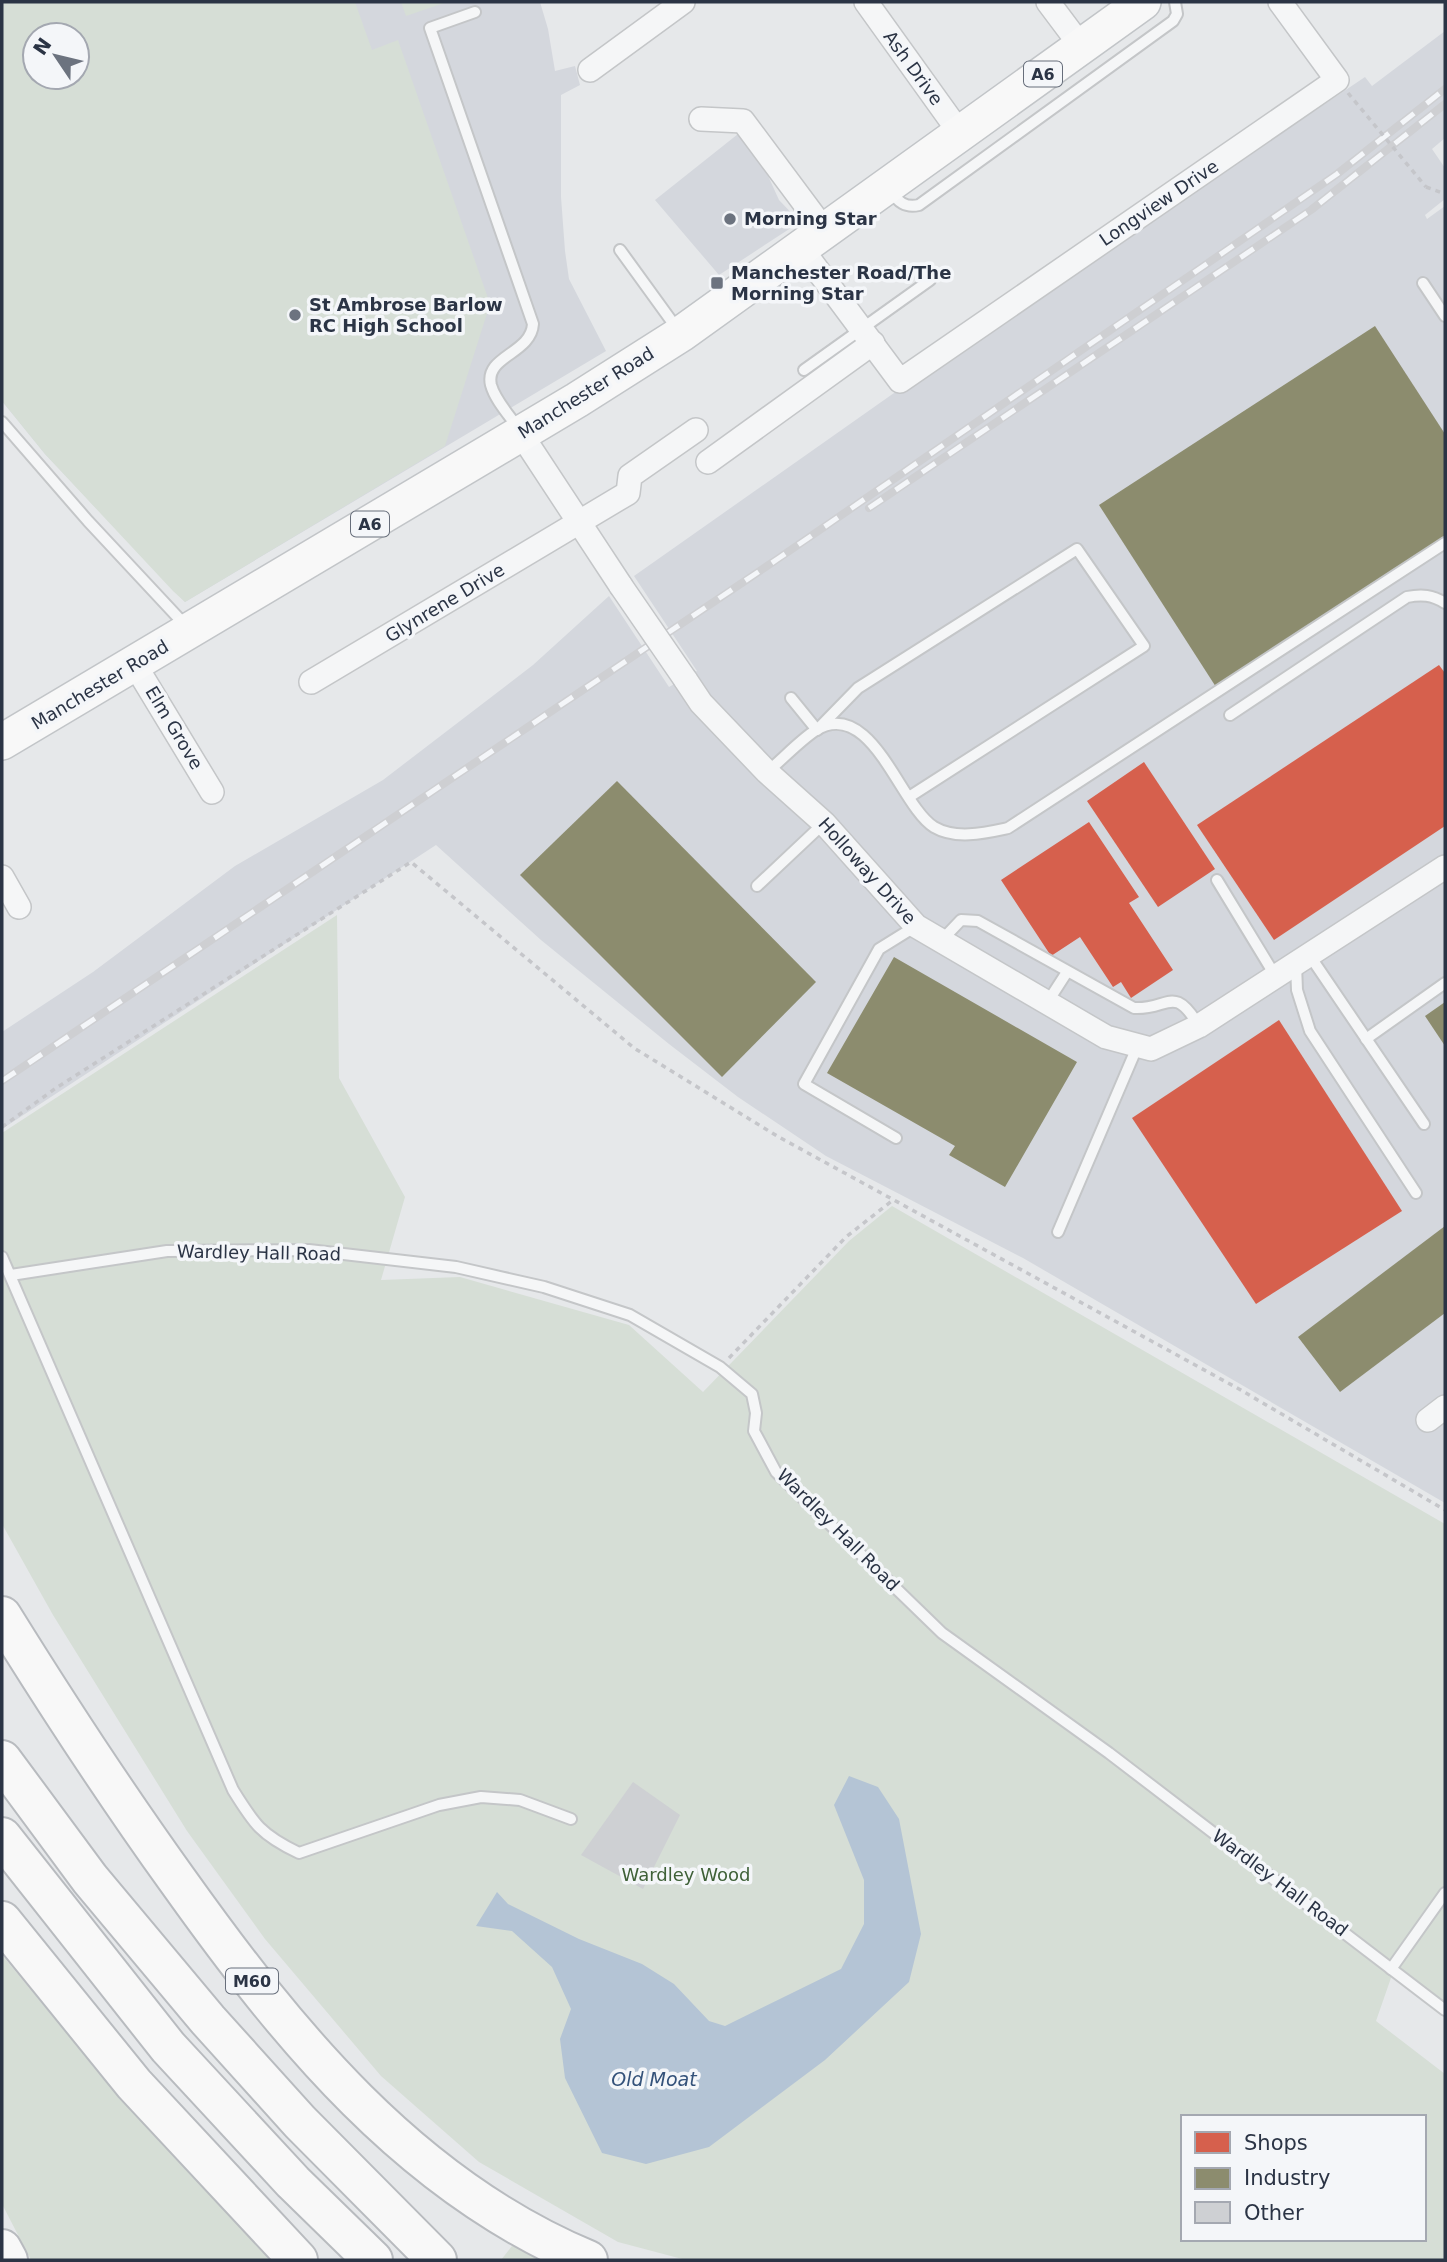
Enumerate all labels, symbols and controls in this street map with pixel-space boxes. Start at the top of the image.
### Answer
north arrow [21,21,91,91]
street label: Ash Drive [879,26,947,109]
text: N [29,33,56,59]
road number: A6 [1024,61,1062,86]
street label: Longview Drive [1095,155,1222,250]
place label: Morning Star [744,208,877,229]
marker: Morning Star [722,211,738,227]
place label: Manchester Road/The Morning Star [731,262,951,304]
marker: Manchester Road/The Morning Star [709,275,725,291]
place label: St Ambrose Barlow RC High School [309,294,503,336]
marker: St Ambrose Barlow RC High School [287,307,303,323]
street label: Manchester Road [514,342,658,443]
road number: A6 [351,512,389,537]
street label: Glynrene Drive [381,559,508,646]
street label: Manchester Road [27,635,172,734]
street label: Elm Grove [141,682,207,773]
street label: Holloway Drive [814,813,921,928]
street label: Wardley Hall Road [177,1241,341,1264]
street label: Wardley Hall Road [773,1464,904,1595]
street label: Wardley Hall Road [1208,1825,1352,1940]
park label: Wardley Wood [622,1864,750,1885]
road number: M60 [226,1968,278,1994]
water label: Old Moat [611,2068,698,2090]
legend [1181,2115,1426,2241]
text: Shops [1244,2131,1308,2155]
text: Industry [1244,2166,1330,2190]
text: Other [1244,2201,1304,2225]

